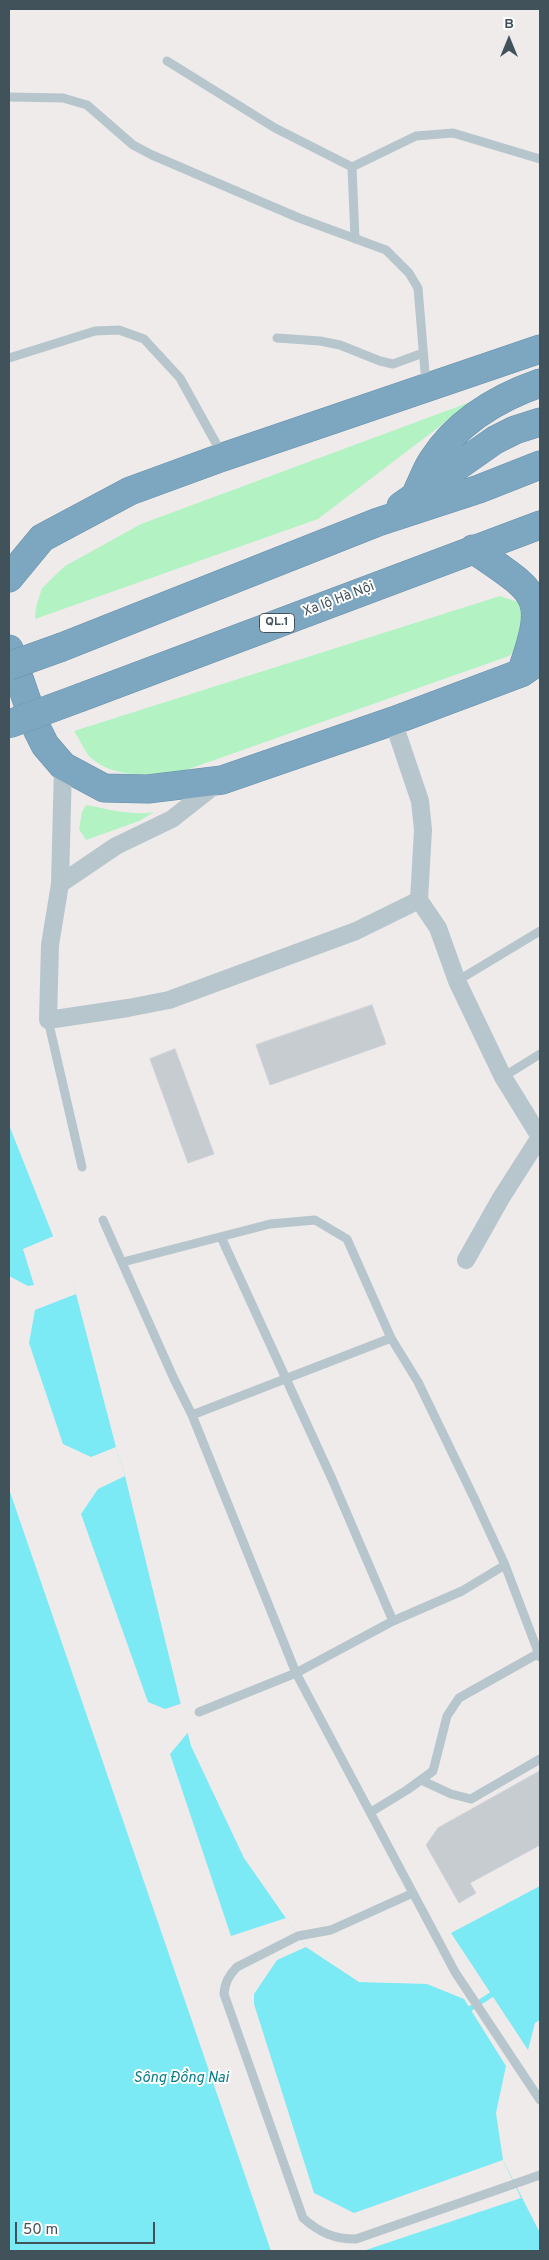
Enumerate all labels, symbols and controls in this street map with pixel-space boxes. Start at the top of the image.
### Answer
north arrow [484,15,534,65]
text: B [504,16,514,33]
street label: Xa lộ Hà Nội [301,579,377,621]
road number: QL.1 [260,614,294,632]
water label: Sông Đồng Nai [133,2070,229,2088]
scale bar [18,2212,158,2244]
text: 50 m [23,2221,58,2240]

